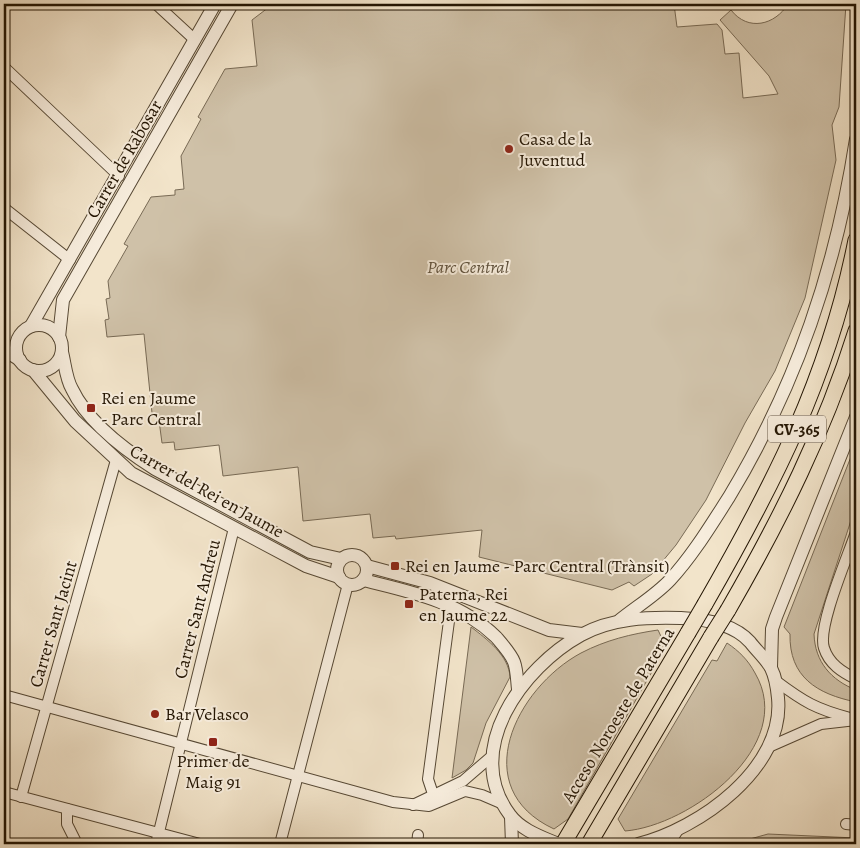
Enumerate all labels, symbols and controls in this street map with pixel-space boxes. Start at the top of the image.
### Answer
street label: Carrer de Rabosar [80,95,168,222]
place label: Casa de la Juventud [519,127,593,172]
marker: Casa de la Juventud [503,143,515,155]
park label: Parc Central [427,255,510,279]
place label: Rei en Jaume - Parc Central [101,386,202,431]
marker: Rei en Jaume - Parc Central [85,402,97,414]
road number: CV-365 [768,416,826,442]
street label: Carrer del Rei en Jaume [126,439,288,543]
street label: Carrer Sant Andreu [168,537,226,681]
place label: Rei en Jaume - Parc Central (Trànsit) [405,554,670,578]
street label: Carrer Sant Jacint [23,558,83,690]
marker: Rei en Jaume - Parc Central (Trànsit) [389,560,401,572]
place label: Paterna, Rei en Jaume 22 [419,582,508,627]
marker: Paterna, Rei en Jaume 22 [403,598,415,610]
street label: Acceso Noroeste de Paterna [555,622,680,808]
place label: Bar Velasco [165,702,249,726]
marker: Bar Velasco [149,708,161,720]
marker: Primer de Maig 91 [207,736,219,748]
place label: Primer de Maig 91 [177,749,249,794]

